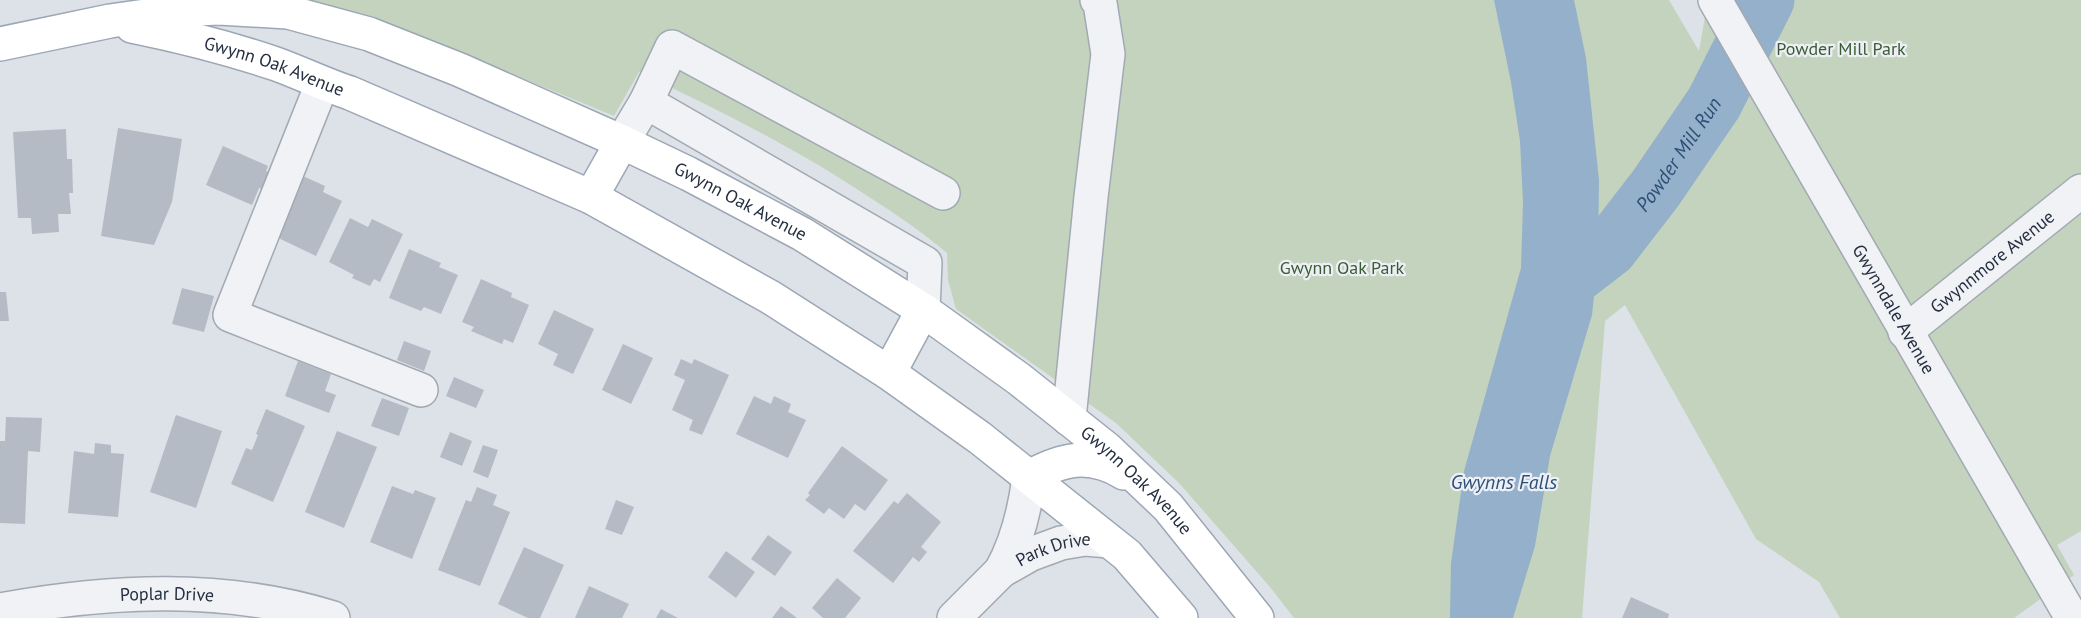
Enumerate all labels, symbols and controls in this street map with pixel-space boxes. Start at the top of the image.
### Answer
street label: Gwynn Oak Avenue [202,31,348,101]
park label: Powder Mill Park [1776,37,1906,60]
water label: Powder Mill Run [1630,92,1727,217]
street label: Gwynn Oak Avenue [671,157,811,246]
street label: Gwynnmore Avenue [1925,205,2059,318]
street label: Gwynndale Avenue [1848,240,1940,378]
park label: Gwynn Oak Park [1280,256,1405,279]
street label: Gwynn Oak Avenue [1076,420,1198,539]
water label: Gwynns Falls [1451,469,1557,495]
street label: Park Drive [1011,527,1092,571]
street label: Poplar Drive [119,582,215,607]

